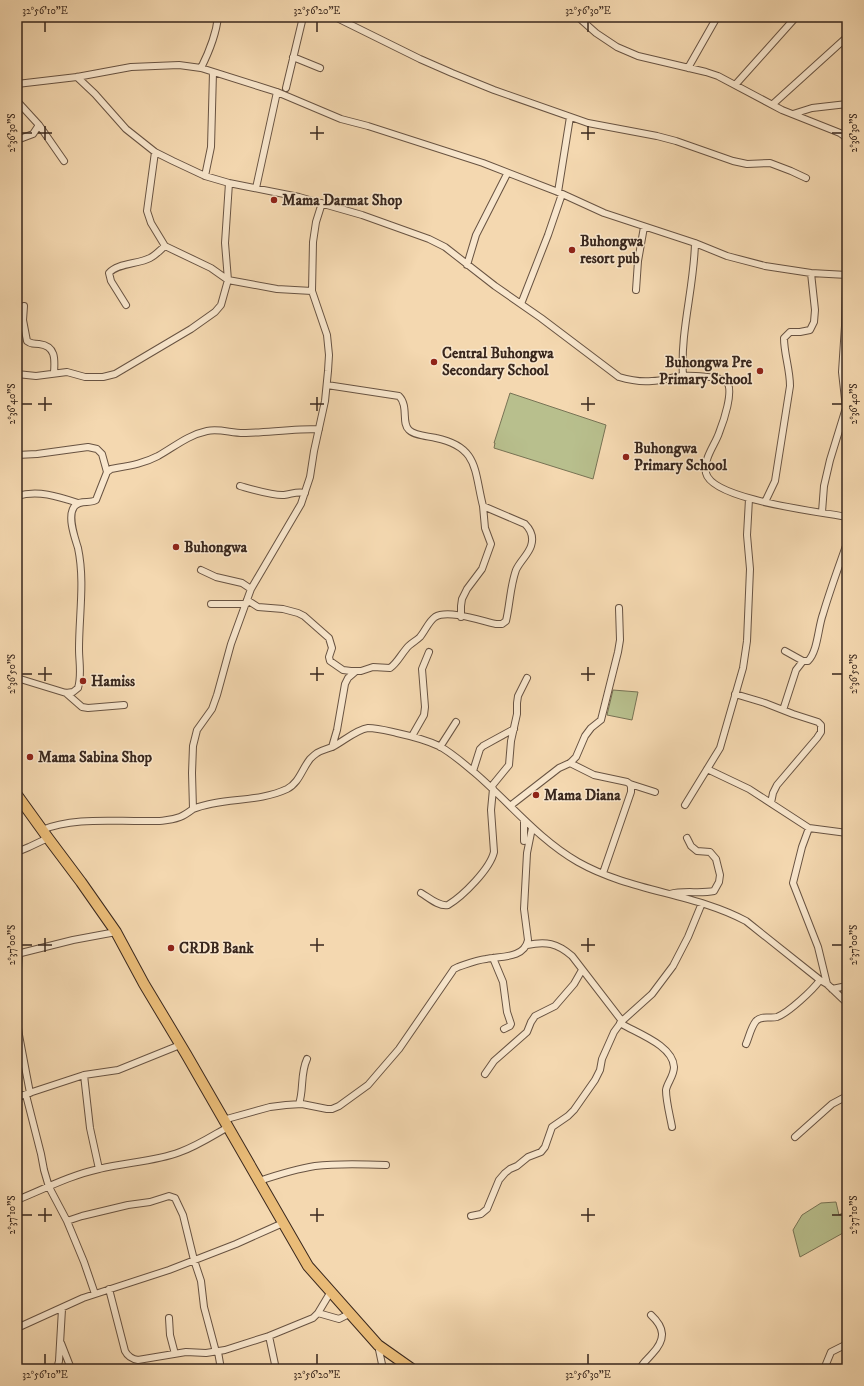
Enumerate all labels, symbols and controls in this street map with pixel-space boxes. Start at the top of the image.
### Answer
text: 32°56'10"E [22,5,68,17]
text: 32°56'20"E [294,5,340,17]
text: 32°56'30"E [565,5,611,17]
text: 2°36'30"S [6,114,18,152]
text: 2°36'30"S [848,114,860,152]
place label: Mama Darmat Shop [282,191,403,210]
marker: Mama Darmat Shop [269,195,279,205]
place label: Buhongwa resort pub [580,232,644,268]
marker: Buhongwa resort pub [567,245,577,255]
place label: Central Buhongwa Secondary School [442,344,554,380]
place label: Buhongwa Pre Primary School [659,353,753,389]
marker: Central Buhongwa Secondary School [429,357,439,367]
marker: Buhongwa Pre Primary School [755,366,765,376]
text: 2°36'40"S [6,384,18,424]
text: 2°36'40"S [848,384,860,424]
place label: Buhongwa Primary School [634,439,727,475]
marker: Buhongwa Primary School [621,452,631,462]
place label: Buhongwa [184,538,248,557]
marker: Buhongwa [171,542,181,552]
text: 2°36'50"S [6,654,18,694]
text: 2°36'50"S [848,654,860,694]
place label: Hamiss [91,672,135,691]
marker: Hamiss [78,676,88,686]
place label: Mama Sabina Shop [38,748,152,767]
marker: Mama Sabina Shop [25,752,35,762]
place label: Mama Diana [544,786,621,805]
marker: Mama Diana [531,790,541,800]
text: 2°37'00"S [6,925,18,965]
text: 2°37'00"S [848,925,860,965]
place label: CRDB Bank [179,939,254,958]
marker: CRDB Bank [166,943,176,953]
text: 2°37'10"S [6,1196,18,1234]
text: 2°37'10"S [848,1196,860,1234]
text: 32°56'10"E [22,1369,68,1381]
text: 32°56'20"E [294,1369,340,1381]
text: 32°56'30"E [565,1369,611,1381]

